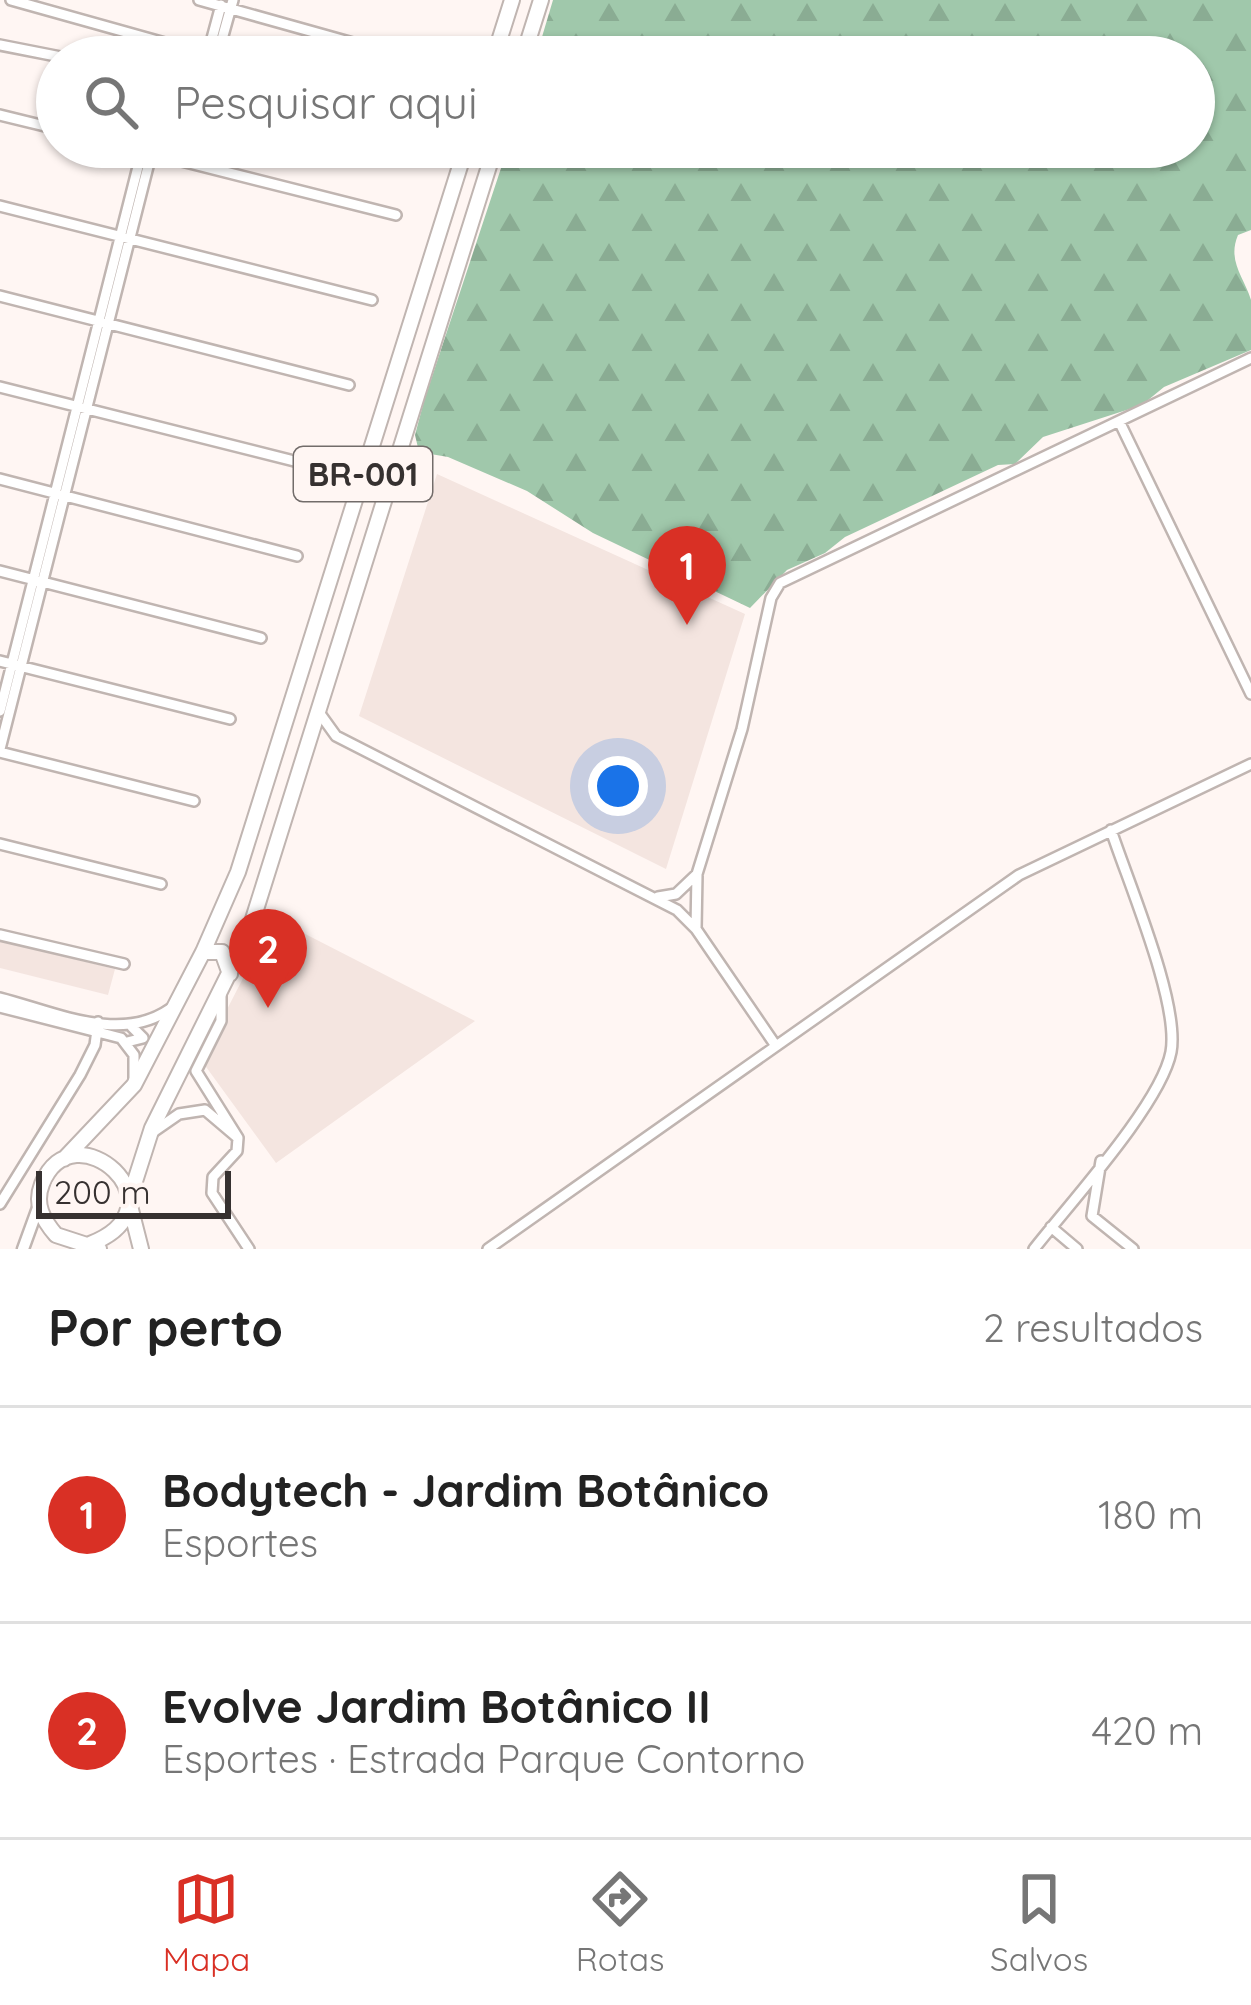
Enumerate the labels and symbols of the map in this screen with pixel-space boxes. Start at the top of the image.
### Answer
road number: BR-001 [294,447,432,501]
pin: 1 [648,526,726,625]
your location [588,756,648,816]
pin: 2 [229,909,307,1008]
scale bar [36,1165,231,1218]

